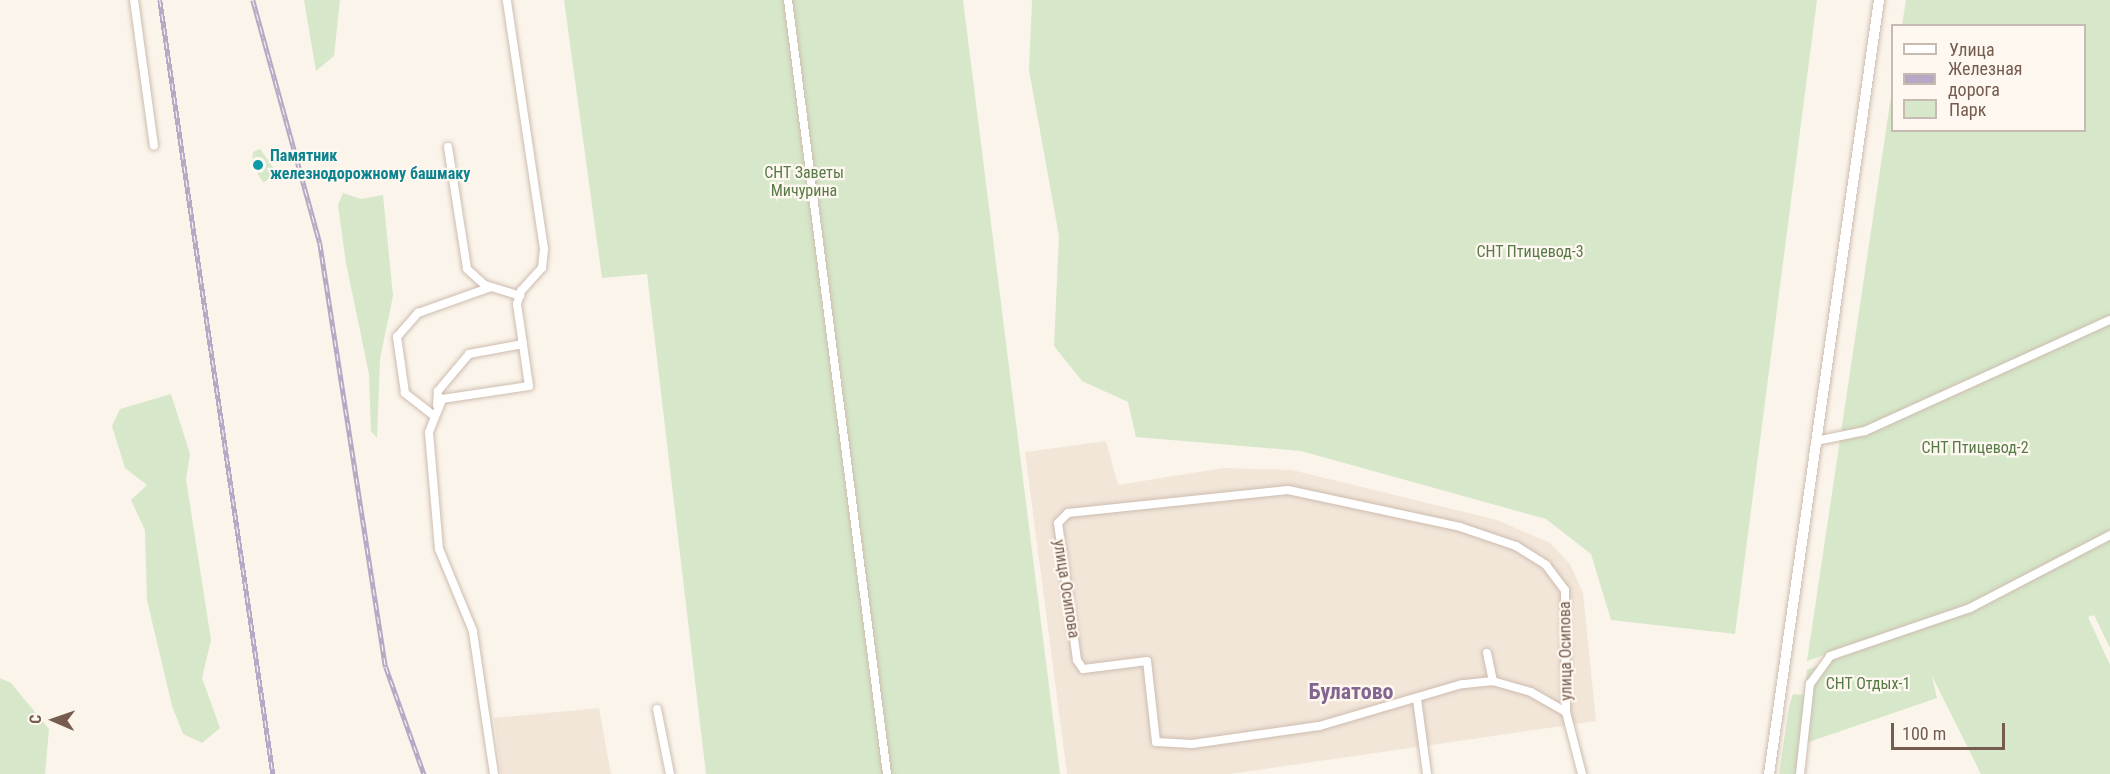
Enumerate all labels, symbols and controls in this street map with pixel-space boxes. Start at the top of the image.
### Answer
legend [1891,24,2086,132]
text: Улица [1949,39,1995,60]
text: Железная дорога [1948,58,2023,100]
text: Парк [1949,99,1986,120]
place label: Памятник железнодорожному башмаку [270,146,470,184]
marker: Памятник железнодорожному башмаку [251,158,265,172]
park label: СНТ Заветы Мичурина [764,163,844,201]
park label: СНТ Птицевод-3 [1476,242,1584,262]
park label: СНТ Птицевод-2 [1921,438,2029,458]
street label: улица Осипова [1049,538,1083,640]
street label: улица Осипова [1556,601,1576,701]
park label: СНТ Отдых-1 [1826,674,1910,694]
district label: Булатово [1308,679,1394,705]
north arrow [24,690,84,750]
scale bar [1894,711,2008,749]
text: С [26,714,45,724]
text: 100 m [1902,723,1946,744]

